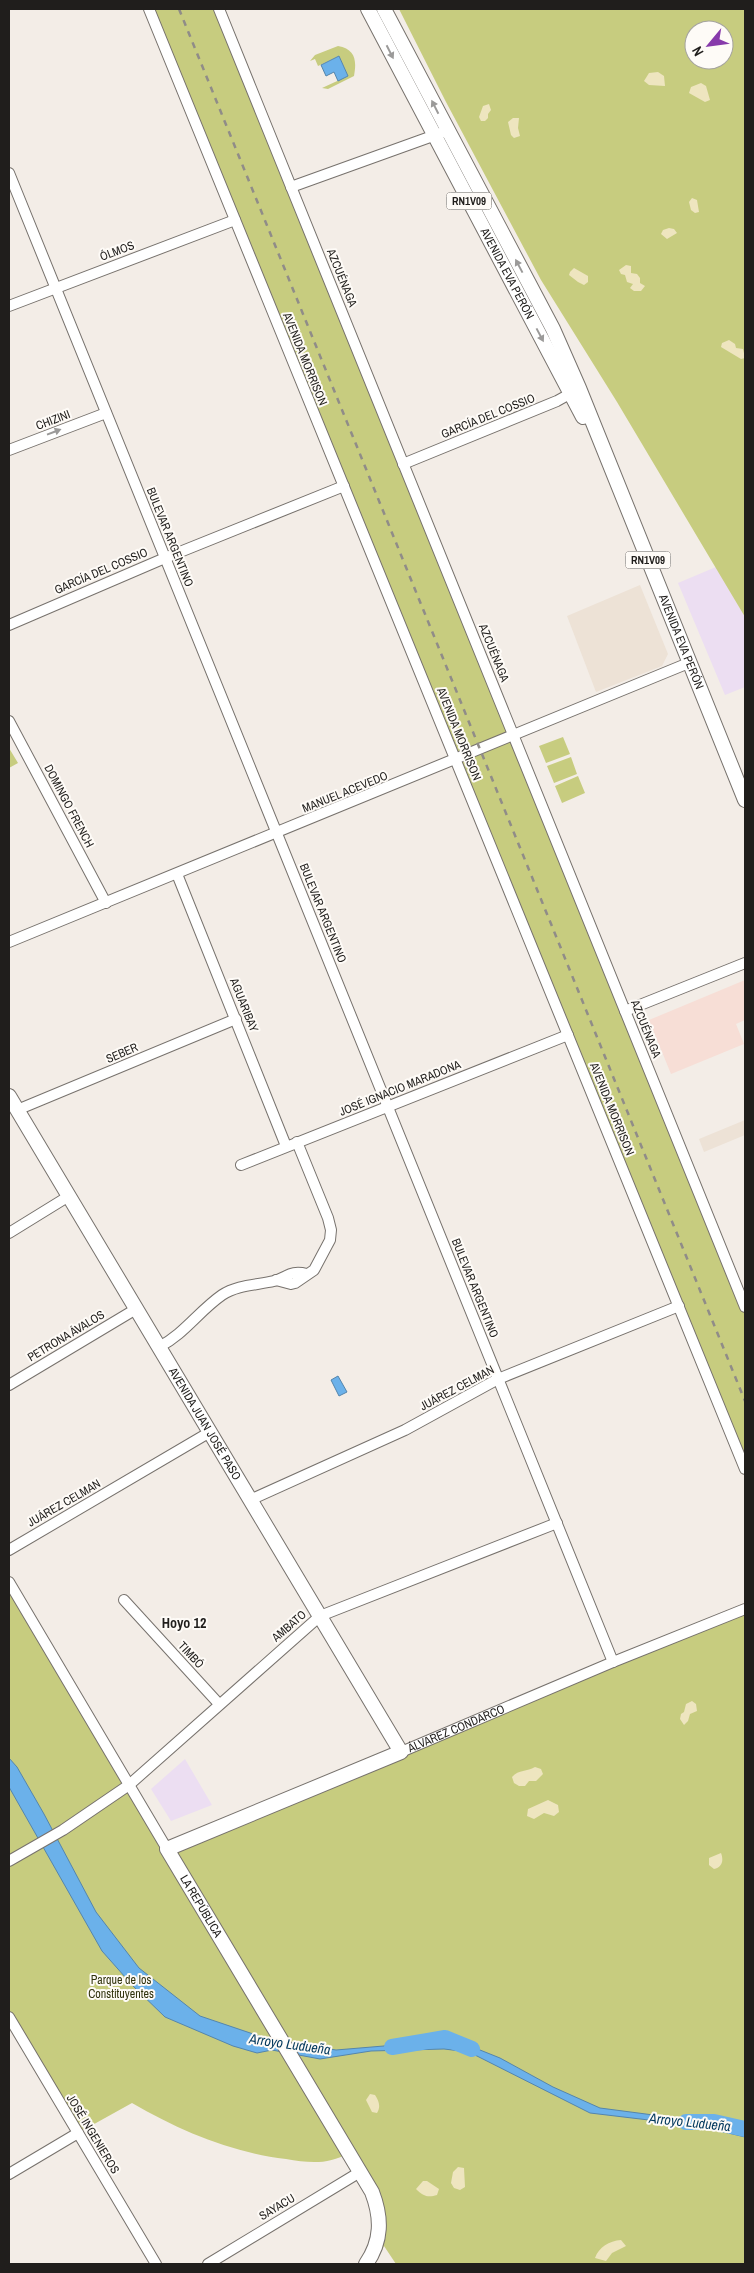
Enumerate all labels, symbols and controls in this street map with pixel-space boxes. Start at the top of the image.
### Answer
north arrow [684,20,734,70]
text: N [688,43,708,59]
one-way arrow [386,45,395,59]
one-way arrow [431,100,439,114]
road number: RN1V09 [446,192,492,210]
street label: AVENIDA EVA PERÓN [476,224,538,322]
street label: ÓLMOS [98,237,137,265]
street label: AZCUÉNAGA [323,246,361,310]
one-way arrow [515,259,523,273]
street label: AVENIDA MORRISON [279,309,331,408]
one-way arrow [536,328,544,342]
street label: GARCÍA DEL COSSIO [439,390,538,442]
street label: CHIZINI [34,406,72,434]
one-way arrow [47,428,62,436]
street label: BULEVAR ARGENTINO [143,485,197,589]
street label: GARCÍA DEL COSSIO [52,544,150,598]
road number: RN1V09 [626,552,670,568]
street label: AVENIDA EVA PERÓN [655,591,708,692]
street label: AZCUÉNAGA [475,621,513,685]
street label: AVENIDA MORRISON [433,684,485,783]
street label: DOMINGO FRENCH [40,762,98,850]
street label: MANUEL ACEVEDO [300,767,390,816]
street label: BULEVAR ARGENTINO [296,861,350,965]
street label: AGUARIBAY [226,975,262,1035]
street label: AZCUÉNAGA [627,997,665,1061]
street label: SEBER [104,1039,140,1067]
street label: JOSÉ IGNACIO MARADONA [337,1056,463,1120]
street label: AVENIDA MORRISON [586,1059,638,1158]
street label: BULEVAR ARGENTINO [448,1236,502,1340]
street label: PETRONA ÁVALOS [25,1306,108,1365]
street label: JUÁREZ CELMAN [417,1362,497,1414]
street label: AVENIDA JUAN JOSÉ PASO [165,1364,245,1483]
street label: JUÁREZ CELMAN [24,1476,104,1530]
street label: AMBATO [268,1606,310,1646]
district label: Hoyo 12 [162,1614,206,1632]
street label: TIMBÓ [175,1638,208,1672]
street label: ÁLVAREZ CONDARCO [404,1701,507,1757]
street label: LA REPÚBLICA [176,1872,226,1941]
park label: Parque de los Constituyentes [88,1972,154,2002]
water label: Arroyo Ludueña [247,2029,332,2059]
street label: JOSÉ INGENIEROS [63,2091,123,2177]
water label: Arroyo Ludueña [647,2109,732,2135]
street label: SAYACU [256,2190,298,2224]

